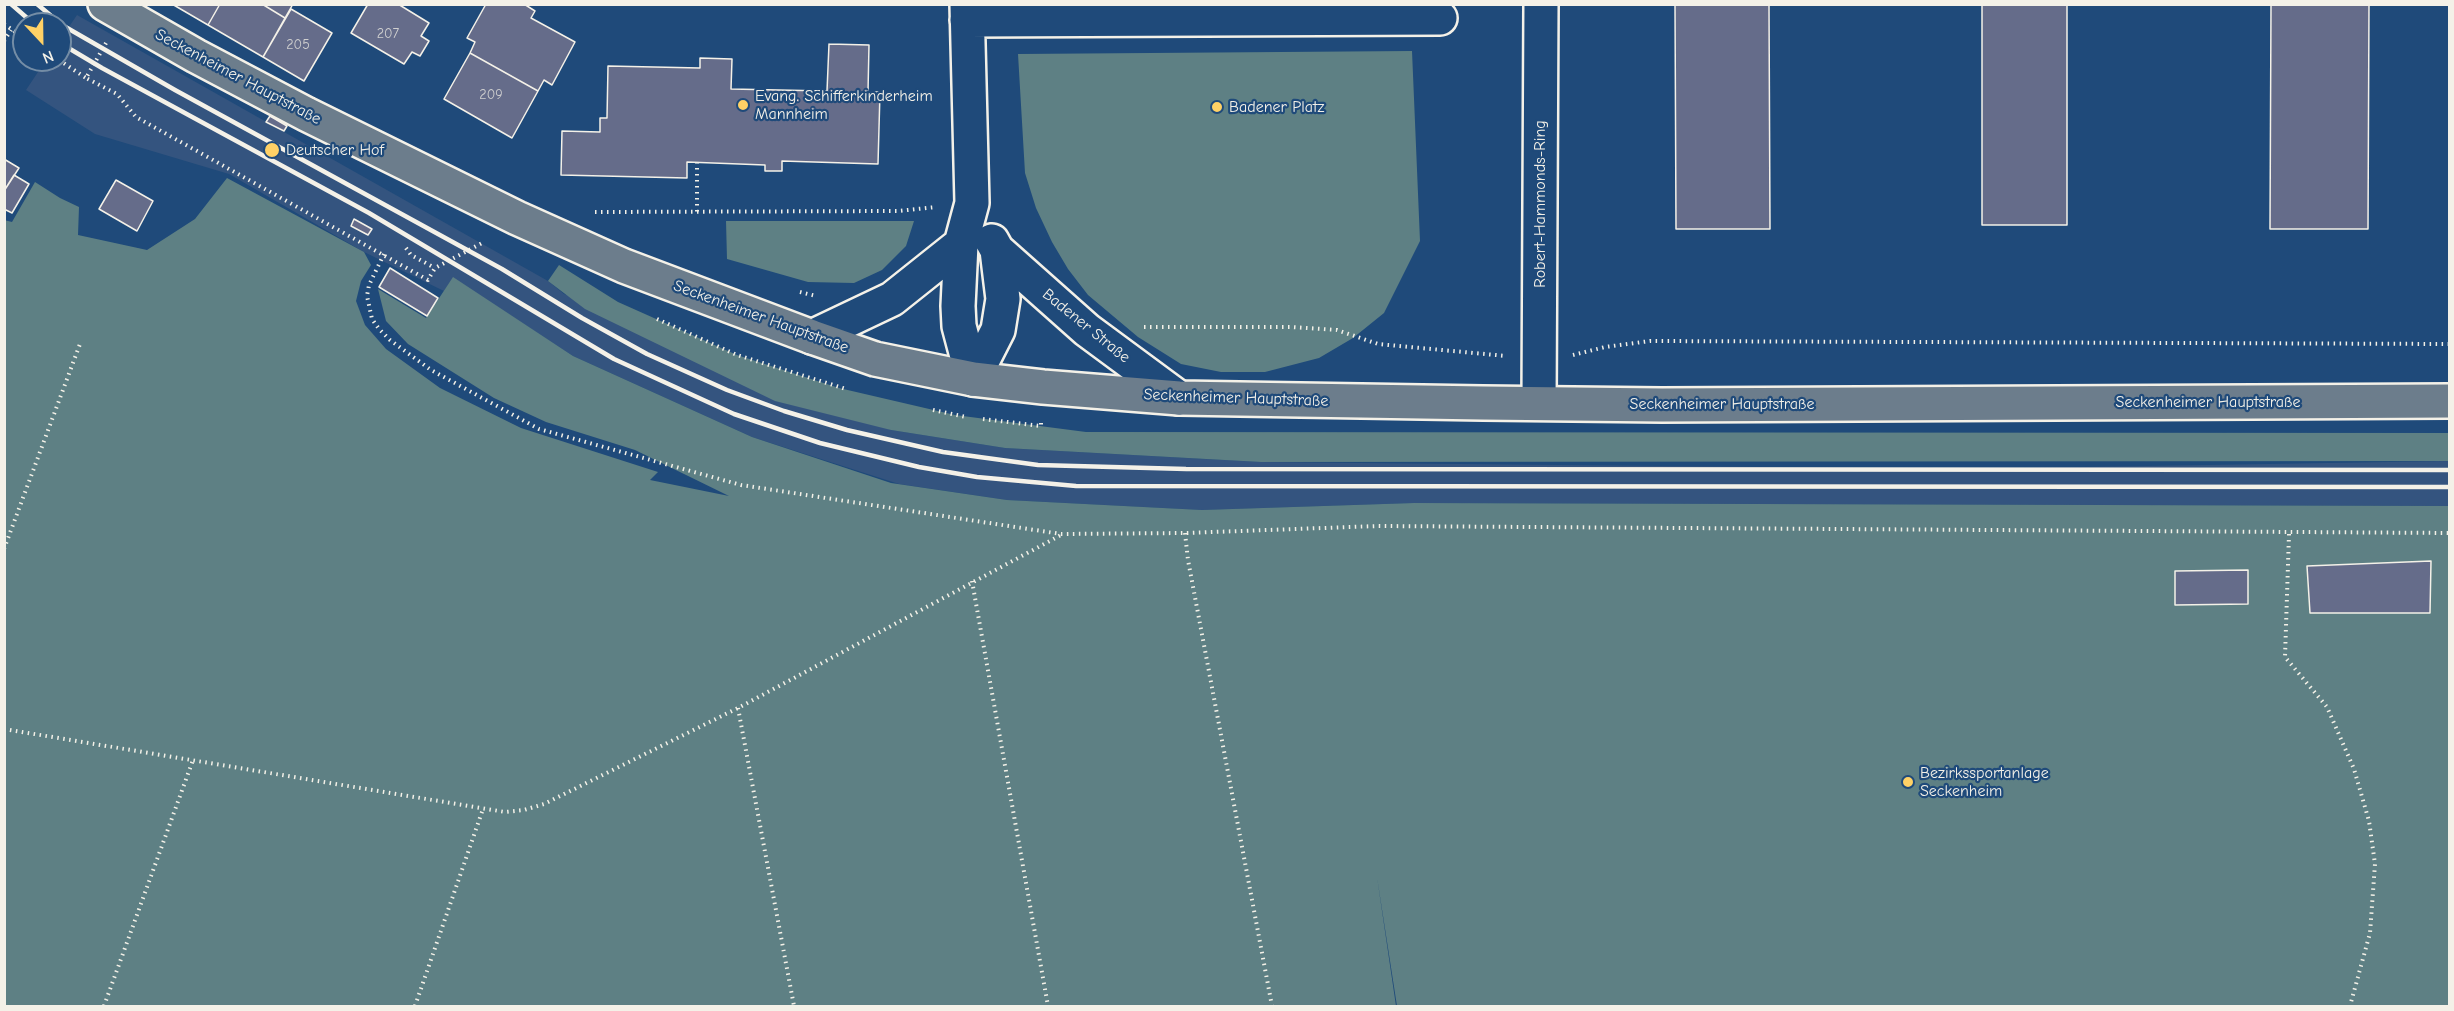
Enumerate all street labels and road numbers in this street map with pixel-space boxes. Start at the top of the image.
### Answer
street label: Seckenheimer Hauptstraße [152,25,324,129]
street label: Robert-Hammonds-Ring [1530,120,1550,288]
street label: Seckenheimer Hauptstraße [671,276,851,358]
street label: Badener Straße [1038,285,1134,367]
street label: Seckenheimer Hauptstraße [1143,385,1329,411]
street label: Seckenheimer Hauptstraße [2116,392,2300,412]
street label: Seckenheimer Hauptstraße [1630,394,1814,414]

